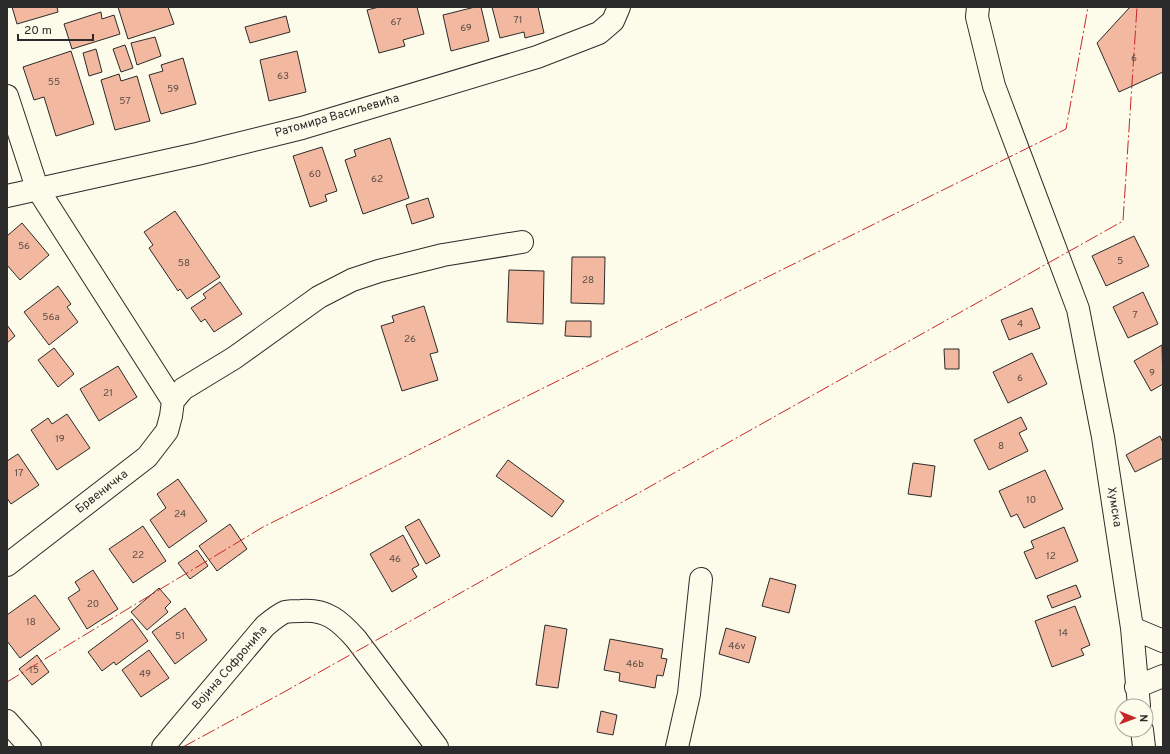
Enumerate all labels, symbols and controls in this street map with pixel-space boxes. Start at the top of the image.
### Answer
house number: 71 [513,14,523,27]
scale bar [18,16,93,42]
house number: 67 [391,16,402,29]
house number: 69 [460,22,472,35]
text: 20 m [24,23,52,39]
house number: 6 [1131,52,1137,65]
house number: 63 [277,70,289,83]
house number: 55 [48,76,60,89]
house number: 59 [167,83,179,96]
street label: Ратомира Васиљевића [273,91,401,141]
house number: 57 [119,95,131,108]
house number: 60 [309,168,321,181]
house number: 62 [371,173,383,186]
house number: 56 [18,240,30,253]
house number: 5 [1117,255,1123,268]
house number: 58 [178,257,190,270]
house number: 28 [582,274,594,287]
house number: 7 [1132,309,1138,322]
house number: 56a [42,311,60,324]
house number: 4 [1017,318,1023,331]
house number: 26 [404,333,416,346]
house number: 9 [1149,367,1155,380]
house number: 6 [1017,372,1023,385]
house number: 21 [103,387,113,400]
house number: 19 [55,433,65,446]
house number: 8 [998,440,1004,453]
house number: 17 [15,467,23,480]
street label: Брвеничка [73,467,131,517]
street label: Хумска [1103,486,1125,528]
house number: 10 [1026,494,1036,507]
house number: 24 [174,508,186,521]
house number: 22 [132,549,144,562]
house number: 12 [1046,550,1056,563]
house number: 46 [389,553,401,566]
house number: 20 [87,598,99,611]
house number: 18 [26,616,36,629]
street label: Војина Софронића [189,622,271,714]
house number: 14 [1058,627,1068,640]
house number: 51 [175,630,185,643]
house number: 46v [728,640,746,653]
house number: 46b [626,658,644,671]
house number: 15 [29,664,39,677]
house number: 49 [139,668,151,681]
north arrow [1114,698,1154,738]
text: N [1136,714,1150,722]

